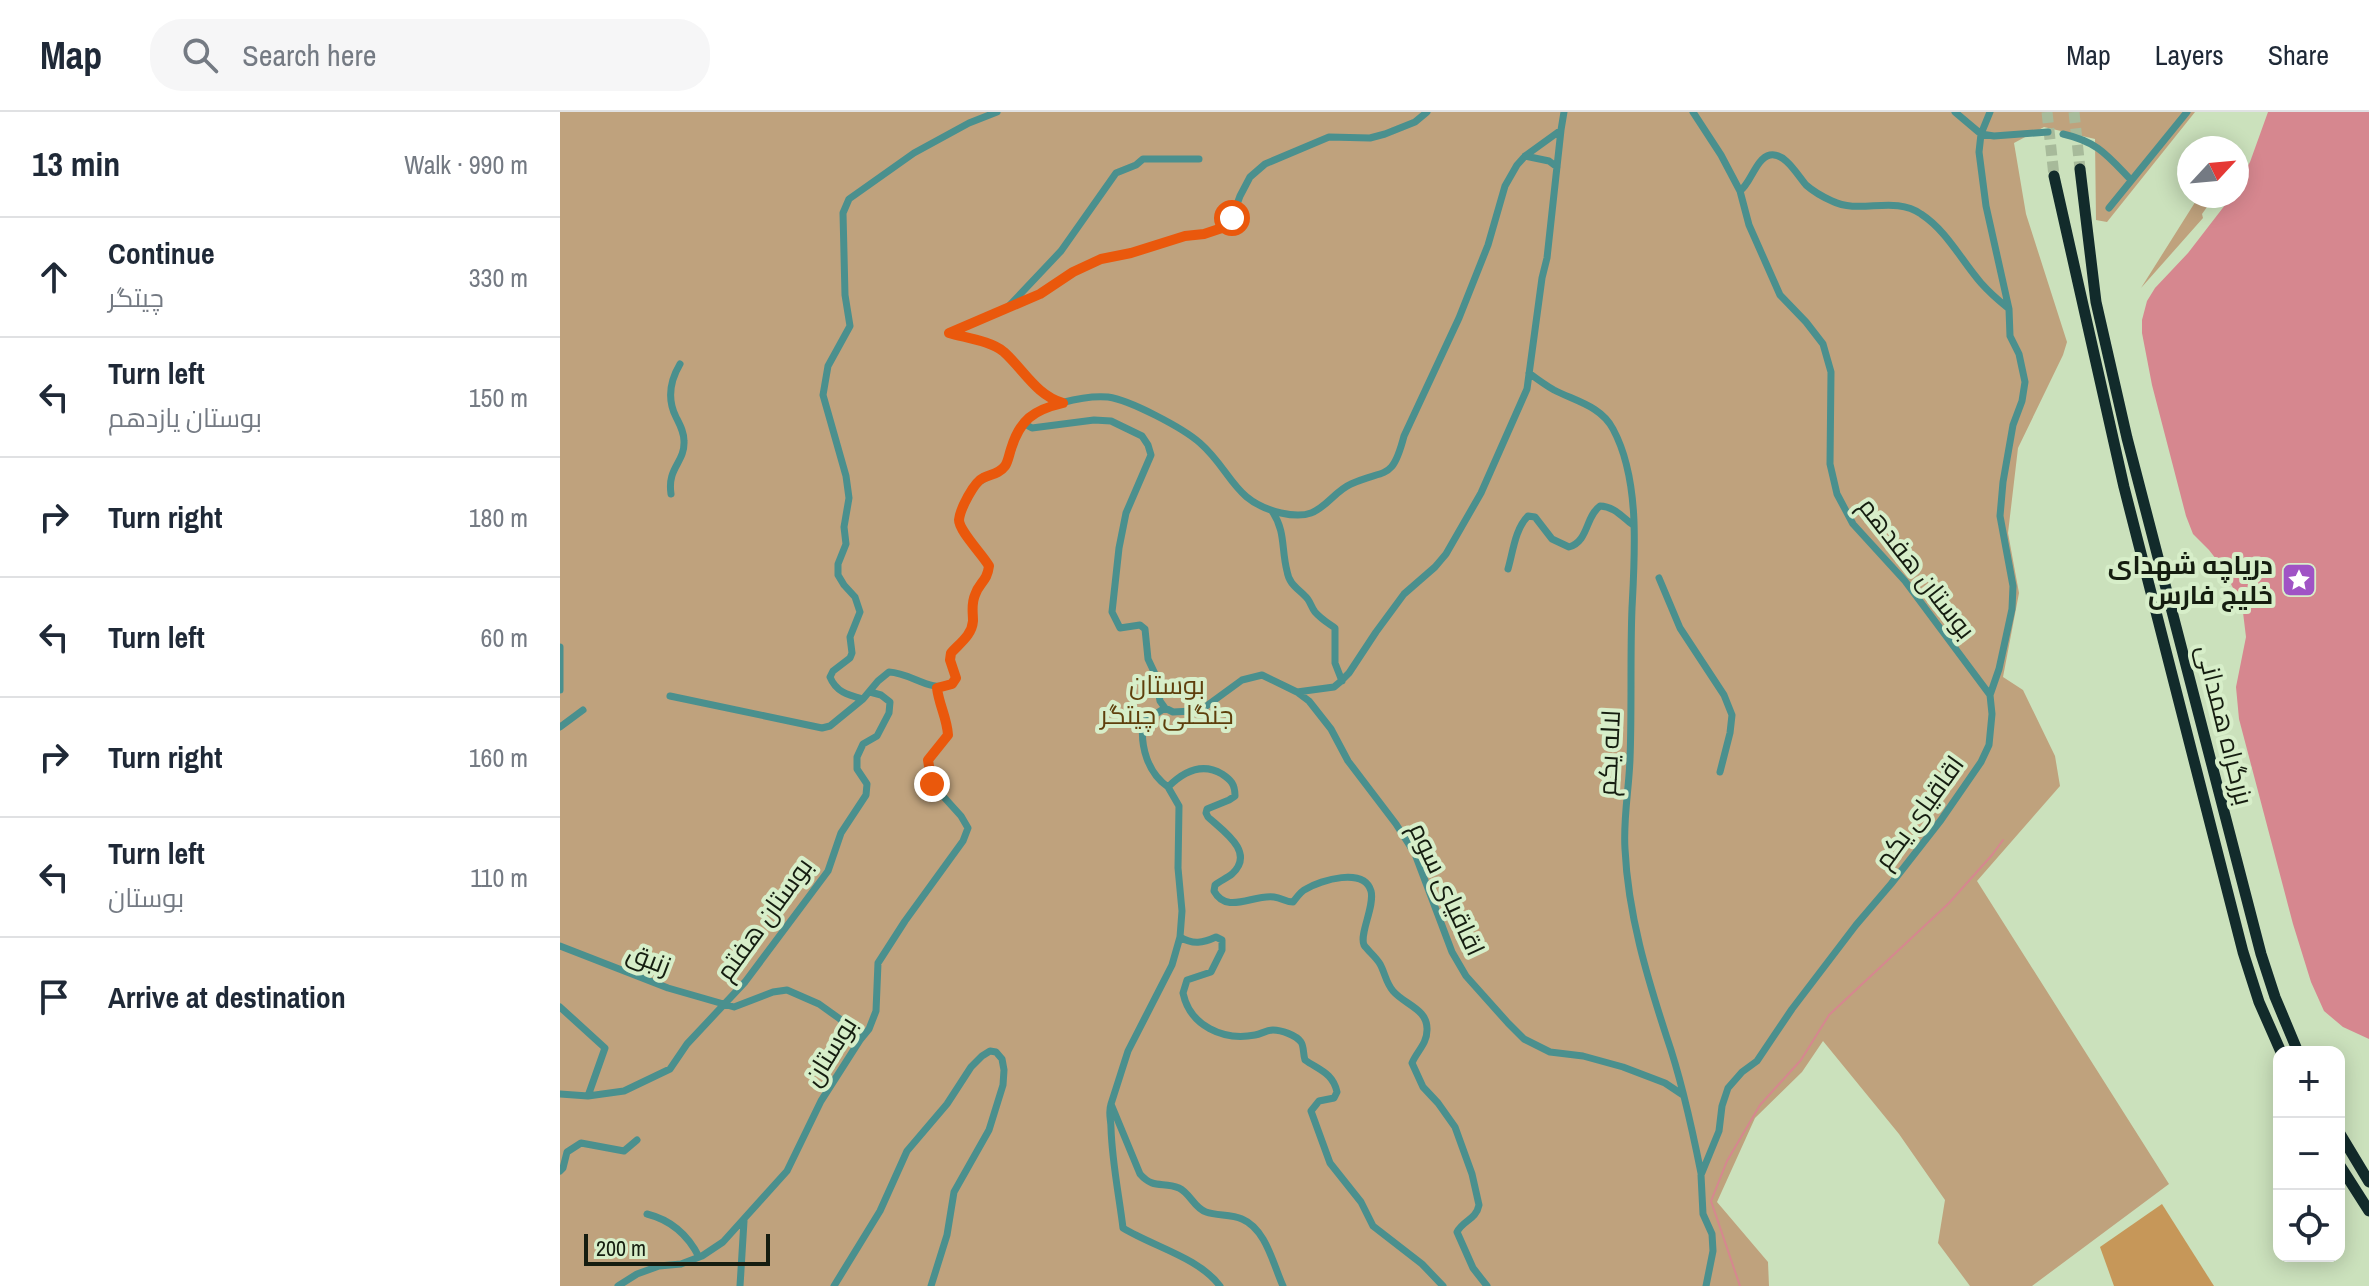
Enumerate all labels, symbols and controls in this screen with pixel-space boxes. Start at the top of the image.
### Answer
search box [150,19,710,91]
text: Map [40,30,102,81]
icon: search [178,33,222,77]
text: Search here [242,35,376,75]
text: Map [2066,36,2111,74]
text: Layers [2155,36,2224,74]
text: Share [2268,36,2329,74]
north arrow [2177,136,2249,208]
text: 13 min [32,141,120,187]
text: Walk · 990 m [404,147,528,182]
route start [1214,200,1250,236]
text: Continue [108,233,215,273]
icon: ahead [32,255,76,299]
text: 330 m [469,260,528,295]
text: چیتگر [108,280,164,315]
text: Turn left [108,353,205,393]
icon: left [32,375,76,419]
text: 150 m [469,380,528,415]
text: بوستان یازدهم [108,400,262,435]
street label: بوستان هفدهم [1850,490,1984,646]
icon: right [32,495,76,539]
text: Turn right [108,497,222,537]
text: 180 m [469,500,528,535]
place label: دریاچه شهدای خلیج فارس [2108,547,2273,612]
place icon: دریاچه شهدای خلیج فارس [2280,561,2318,599]
icon: left [32,615,76,659]
text: Turn left [108,617,205,657]
text: 60 m [481,620,528,655]
street label: بزرگراه همدانی [2189,641,2262,809]
park label: بوستان جنگلی چیتگر [1098,667,1234,732]
street label: لاله یکم [1589,709,1629,797]
icon: right [32,735,76,779]
text: Turn right [108,737,222,777]
text: 160 m [469,740,528,775]
street label: اقاقیای یکم [1866,748,1972,876]
route end [914,766,950,802]
street label: اقاقیای سوم [1400,816,1494,962]
text: Turn left [108,833,205,873]
street label: بوستان هفتم [707,850,821,988]
icon: left [32,855,76,899]
text: 110 m [470,860,528,895]
text: بوستان [108,880,184,915]
street label: زنبق [622,934,676,983]
icon: arrive [32,975,76,1019]
text: Arrive at destination [108,977,346,1017]
street label: بوستان [795,1009,865,1092]
map controls [2273,1046,2345,1262]
button: + [2273,1046,2345,1118]
button: − [2273,1118,2345,1190]
button: locate [2273,1190,2345,1262]
scale bar [584,1230,770,1266]
text: 200 m [596,1233,646,1263]

